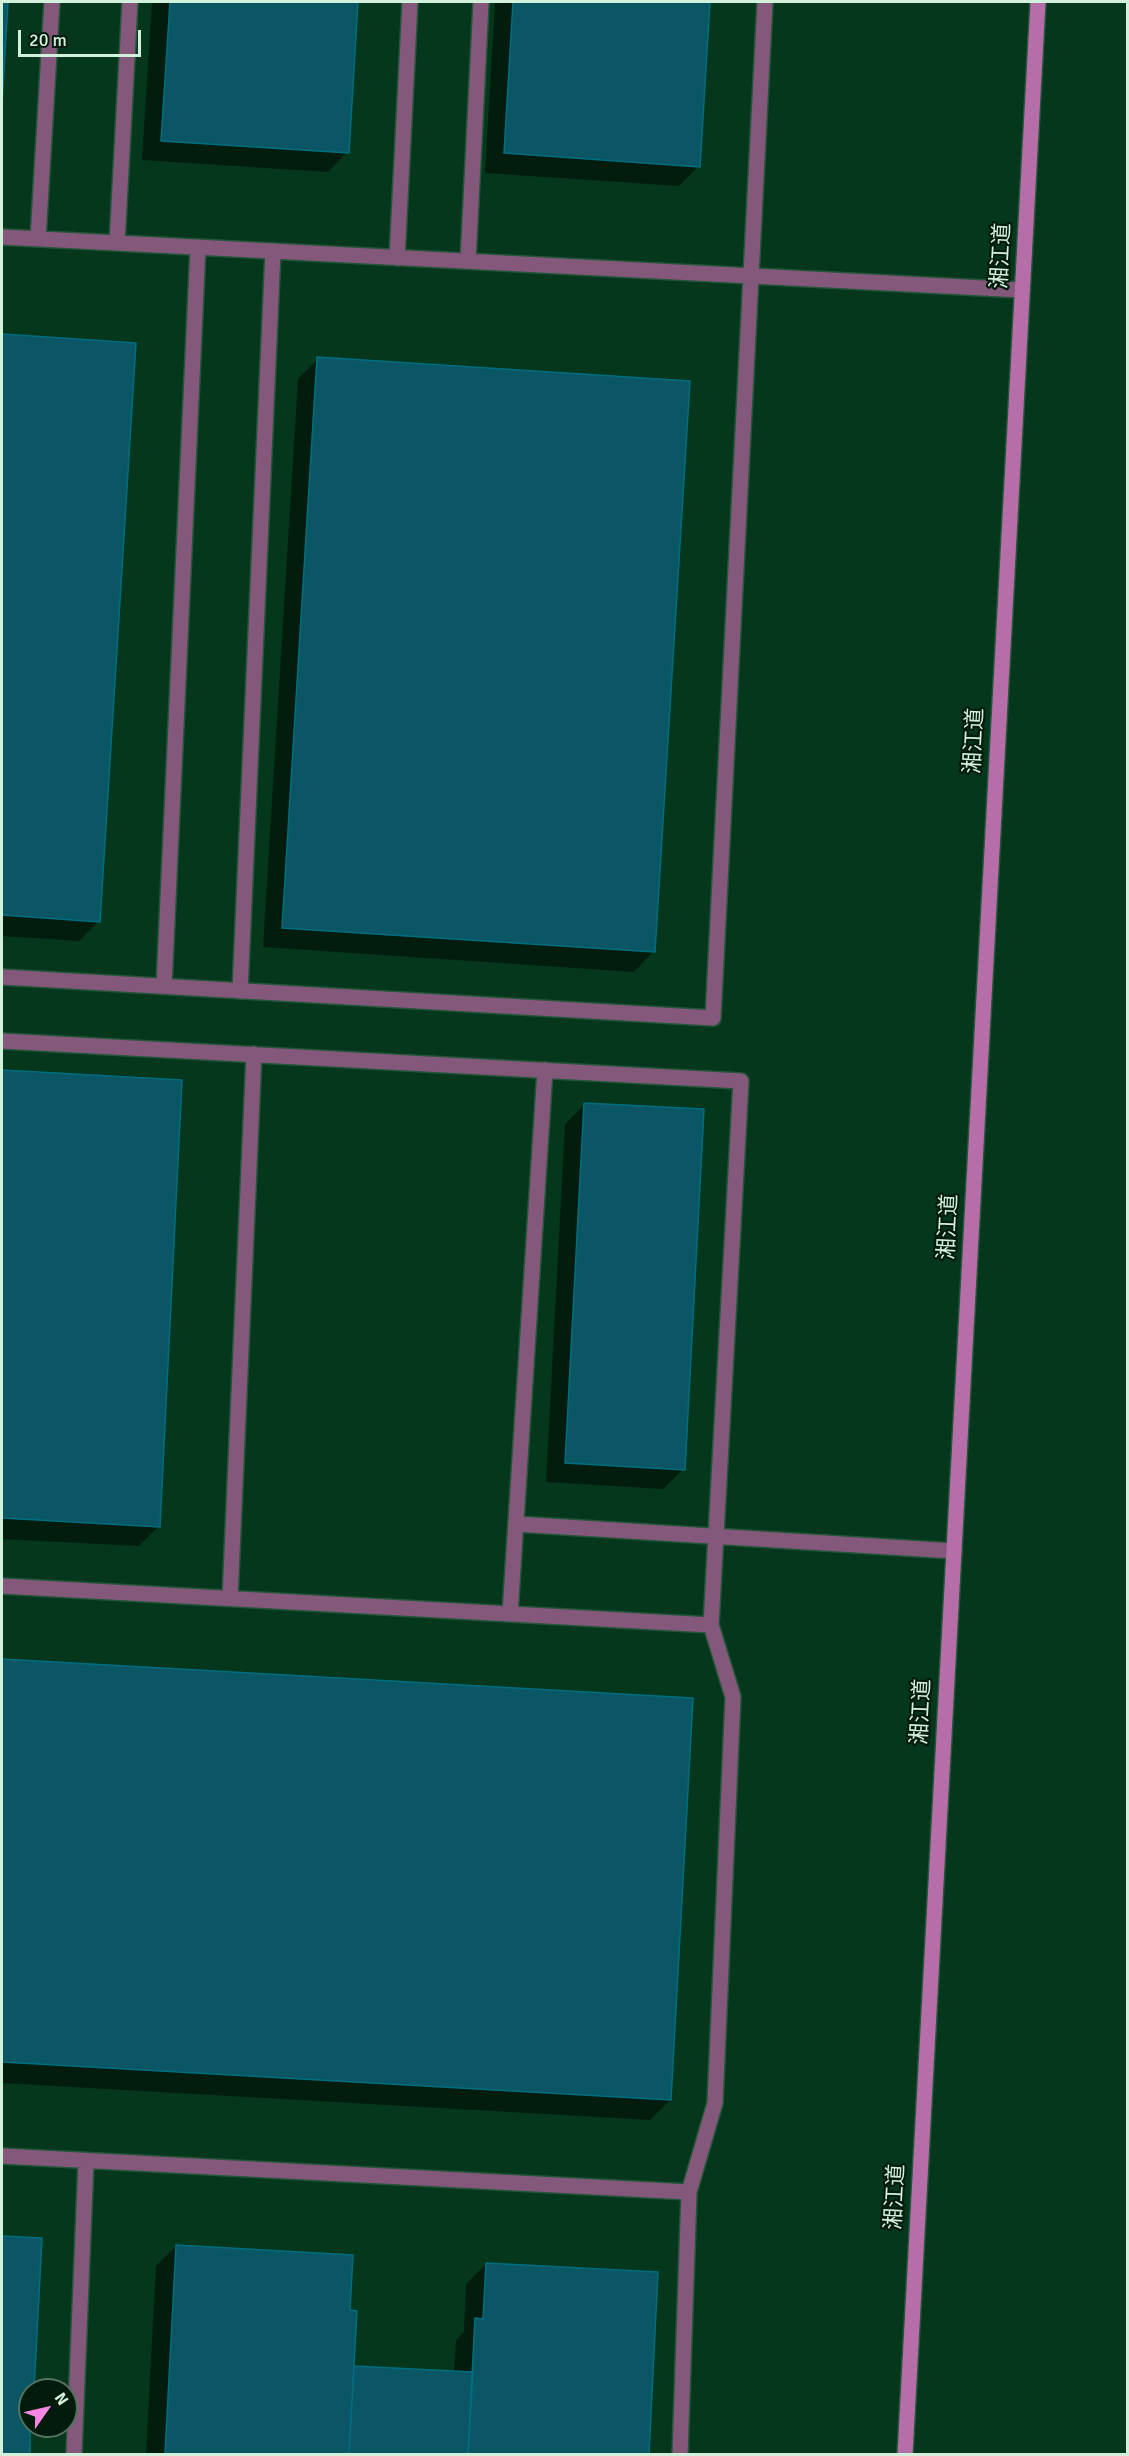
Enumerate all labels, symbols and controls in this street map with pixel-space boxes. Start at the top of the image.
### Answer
scale bar [21,18,144,56]
text: 20 m [29,29,67,51]
street label: 湘江道 [987,222,1017,290]
street label: 湘江道 [960,707,990,775]
street label: 湘江道 [934,1193,964,1261]
street label: 湘江道 [907,1678,937,1746]
street label: 湘江道 [881,2163,911,2231]
north arrow [18,2378,78,2438]
text: N [50,2389,73,2409]

